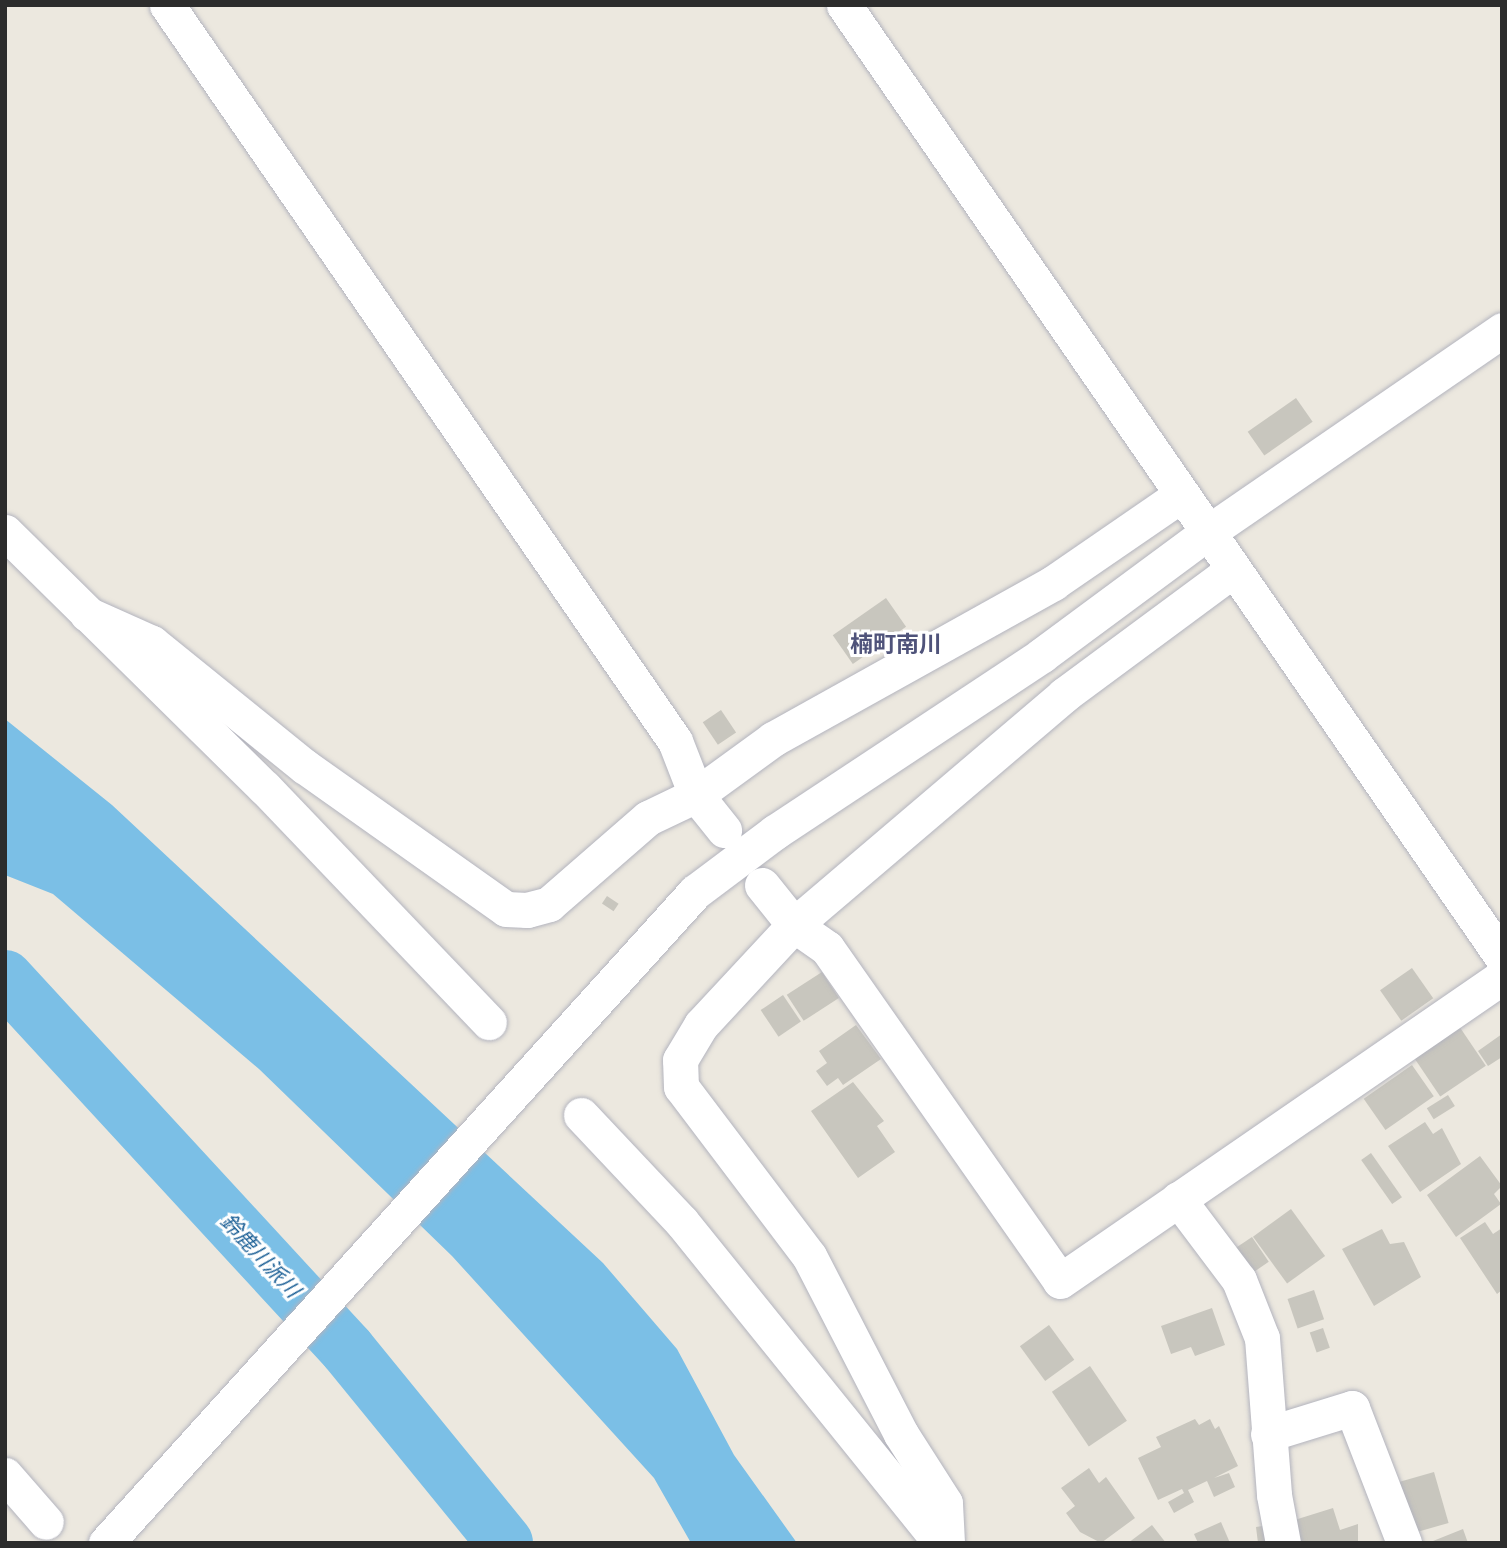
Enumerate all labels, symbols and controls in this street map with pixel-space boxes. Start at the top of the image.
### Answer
district label: 楠町南川 [850,629,942,657]
water label: 鈴鹿川派川 [216,1208,306,1302]

